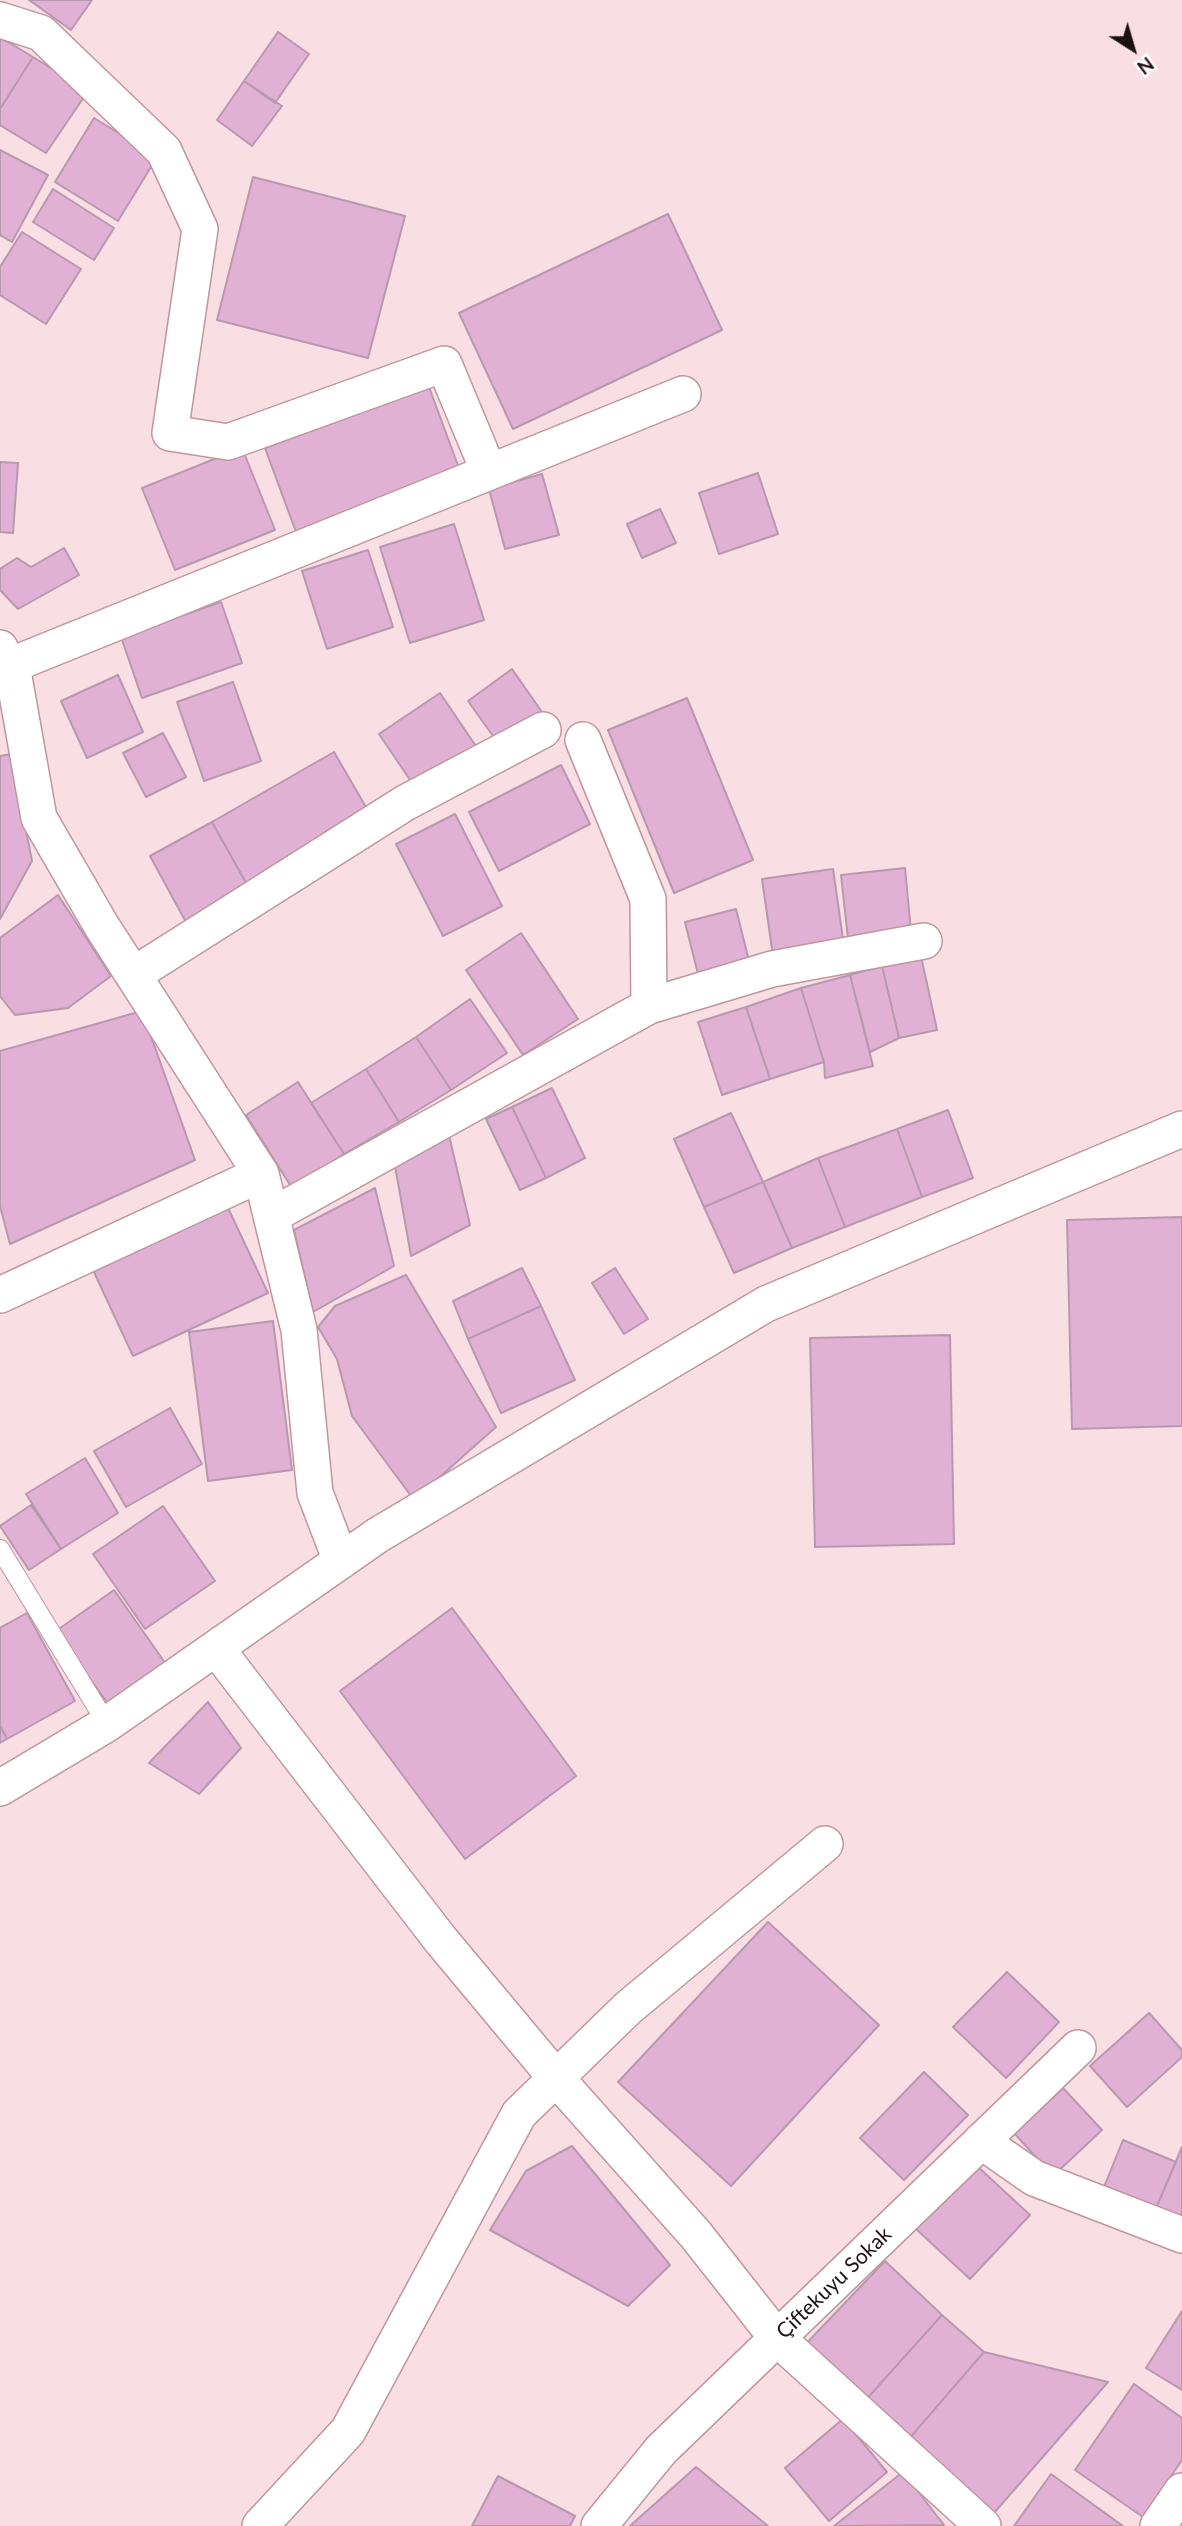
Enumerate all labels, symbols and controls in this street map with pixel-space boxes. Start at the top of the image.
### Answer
north arrow [1098,14,1168,84]
text: N [1133,53,1159,80]
street label: Çiftekuyu Sokak [771,2222,897,2344]

